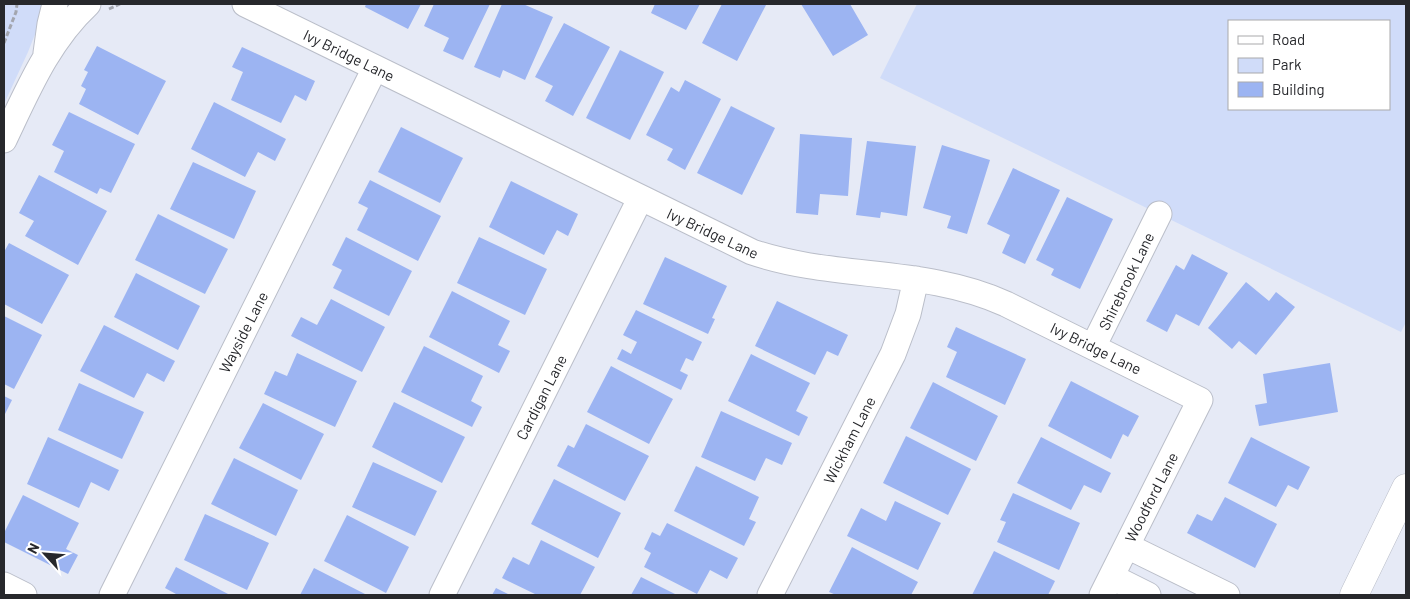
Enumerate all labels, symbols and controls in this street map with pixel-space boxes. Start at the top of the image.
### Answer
legend [1228,20,1390,110]
street label: Ivy Bridge Lane [301,25,397,85]
text: Road [1272,30,1305,48]
text: Park [1272,55,1302,73]
text: Building [1272,80,1325,98]
street label: Ivy Bridge Lane [664,204,762,262]
street label: Shirebrook Lane [1095,229,1157,333]
street label: Wayside Lane [215,288,271,376]
street label: Ivy Bridge Lane [1048,318,1144,378]
street label: Cardigan Lane [512,351,570,443]
street label: Wickham Lane [819,393,879,487]
street label: Woodford Lane [1121,449,1181,545]
north arrow [20,529,70,579]
text: N [23,540,43,556]

